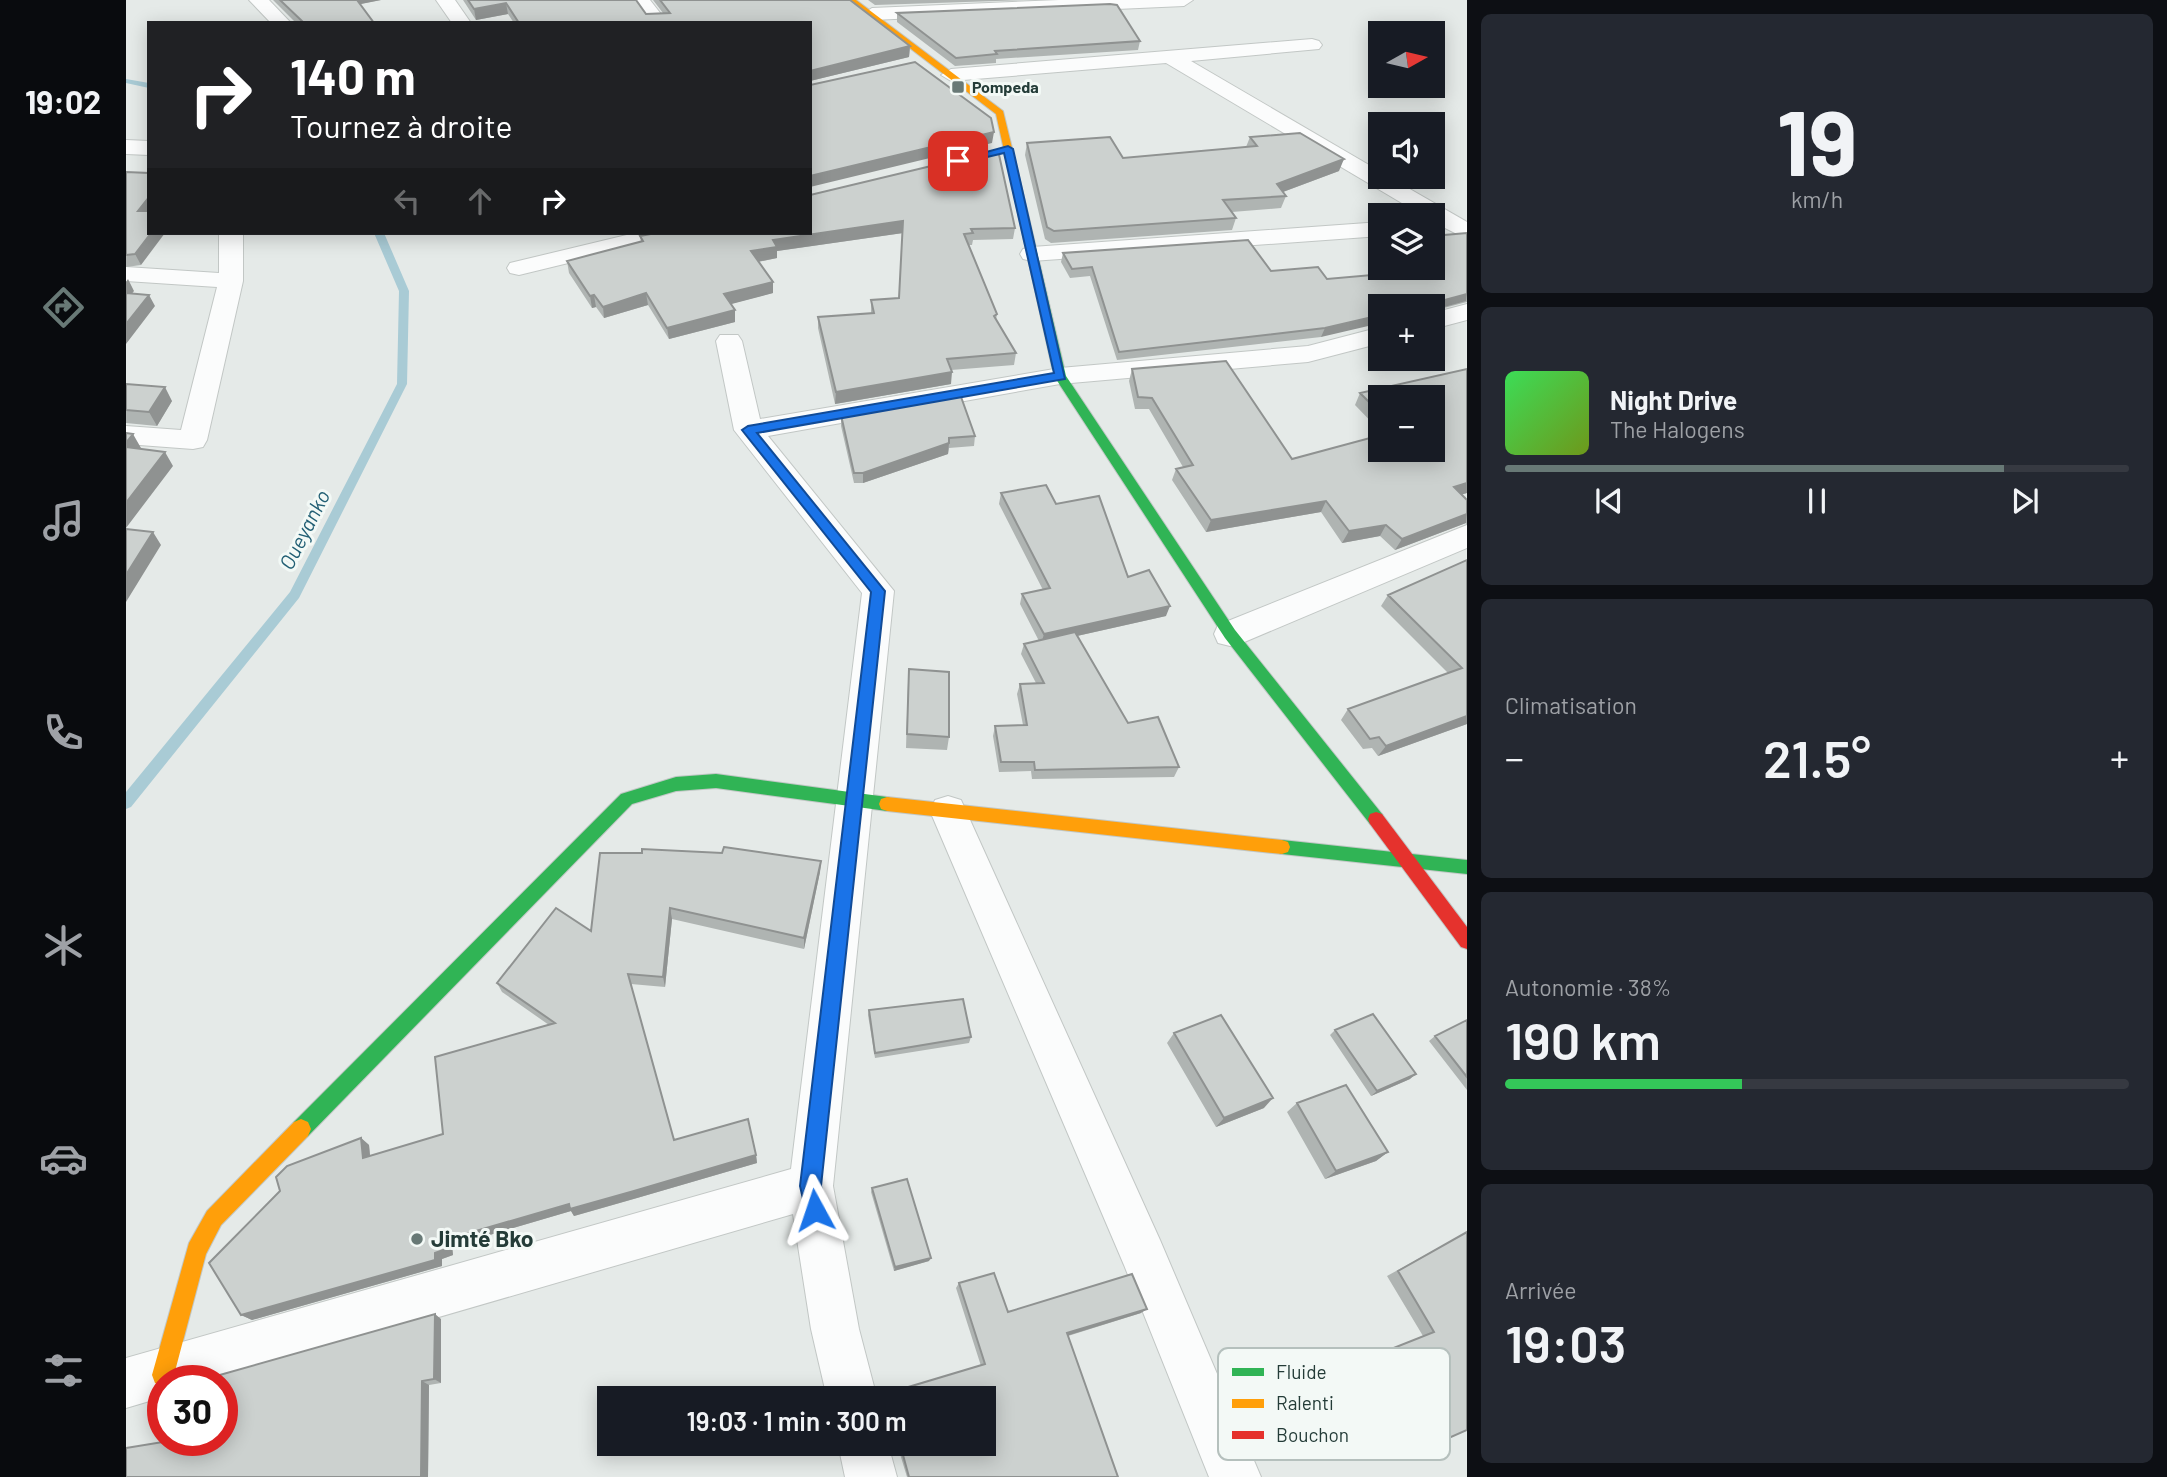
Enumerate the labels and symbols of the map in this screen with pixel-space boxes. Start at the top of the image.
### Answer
north arrow [1368,21,1446,98]
place label: Pompeda [972,77,1039,96]
marker: Pompeda [950,79,966,95]
pin [928,131,988,191]
water label: Oueyanko [273,485,334,573]
position arrow [778,1173,852,1247]
place label: Jimté Bko [431,1224,533,1252]
marker: Jimté Bko [409,1231,425,1247]
legend [1218,1348,1450,1460]
text: Fluide [1276,1360,1327,1383]
speed limit sign: 30 [147,1365,238,1456]
text: Ralenti [1276,1391,1334,1414]
text: Bouchon [1276,1423,1349,1446]

